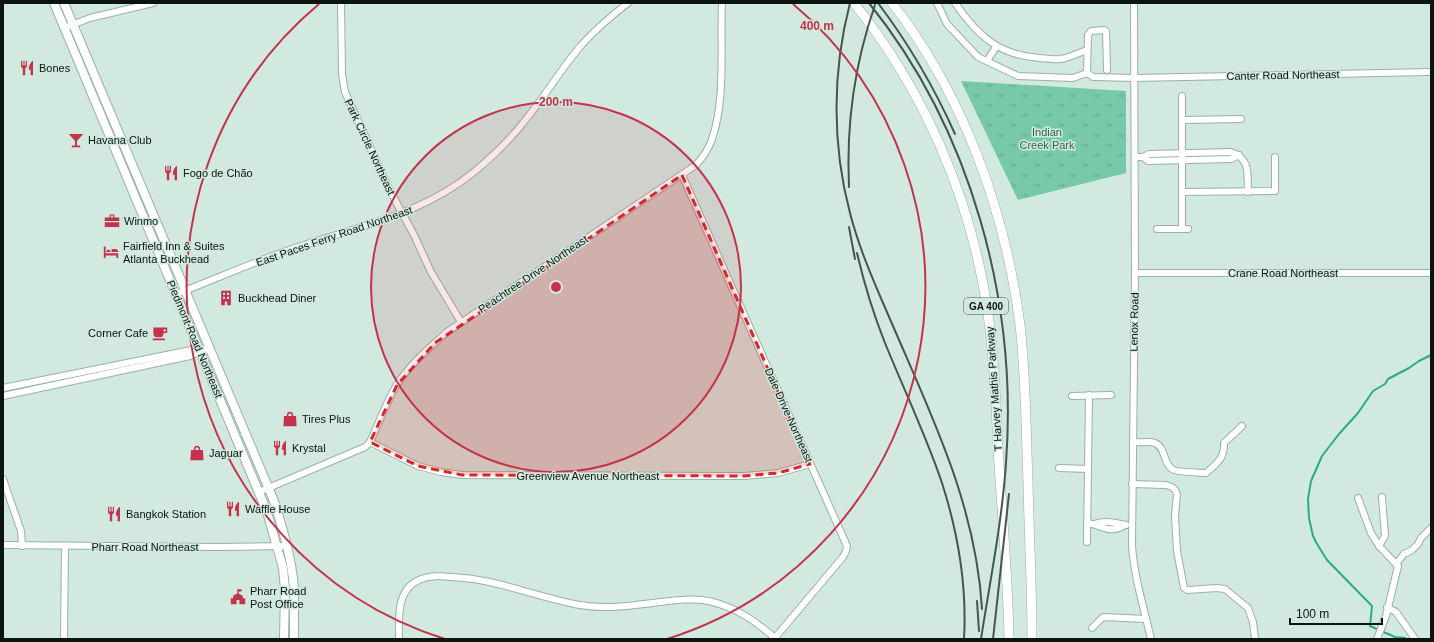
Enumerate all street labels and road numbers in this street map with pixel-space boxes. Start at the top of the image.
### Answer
street label: Canter Road Northeast [1226,68,1340,82]
street label: Park Circle Northeast [342,97,398,197]
street label: East Paces Ferry Road Northeast [254,204,414,268]
street label: Peachtree Drive Northeast [476,233,590,315]
street label: Crane Road Northeast [1228,267,1338,279]
street label: Piedmont Road Northeast [165,278,225,400]
street label: Lenox Road [1127,292,1141,352]
road number: GA 400 [964,298,1008,314]
street label: T Harvey Mathis Parkway [984,326,1004,452]
street label: Dale Drive Northeast [763,366,815,464]
street label: Greenview Avenue Northeast [517,470,659,482]
street label: Pharr Road Northeast [92,541,199,553]

